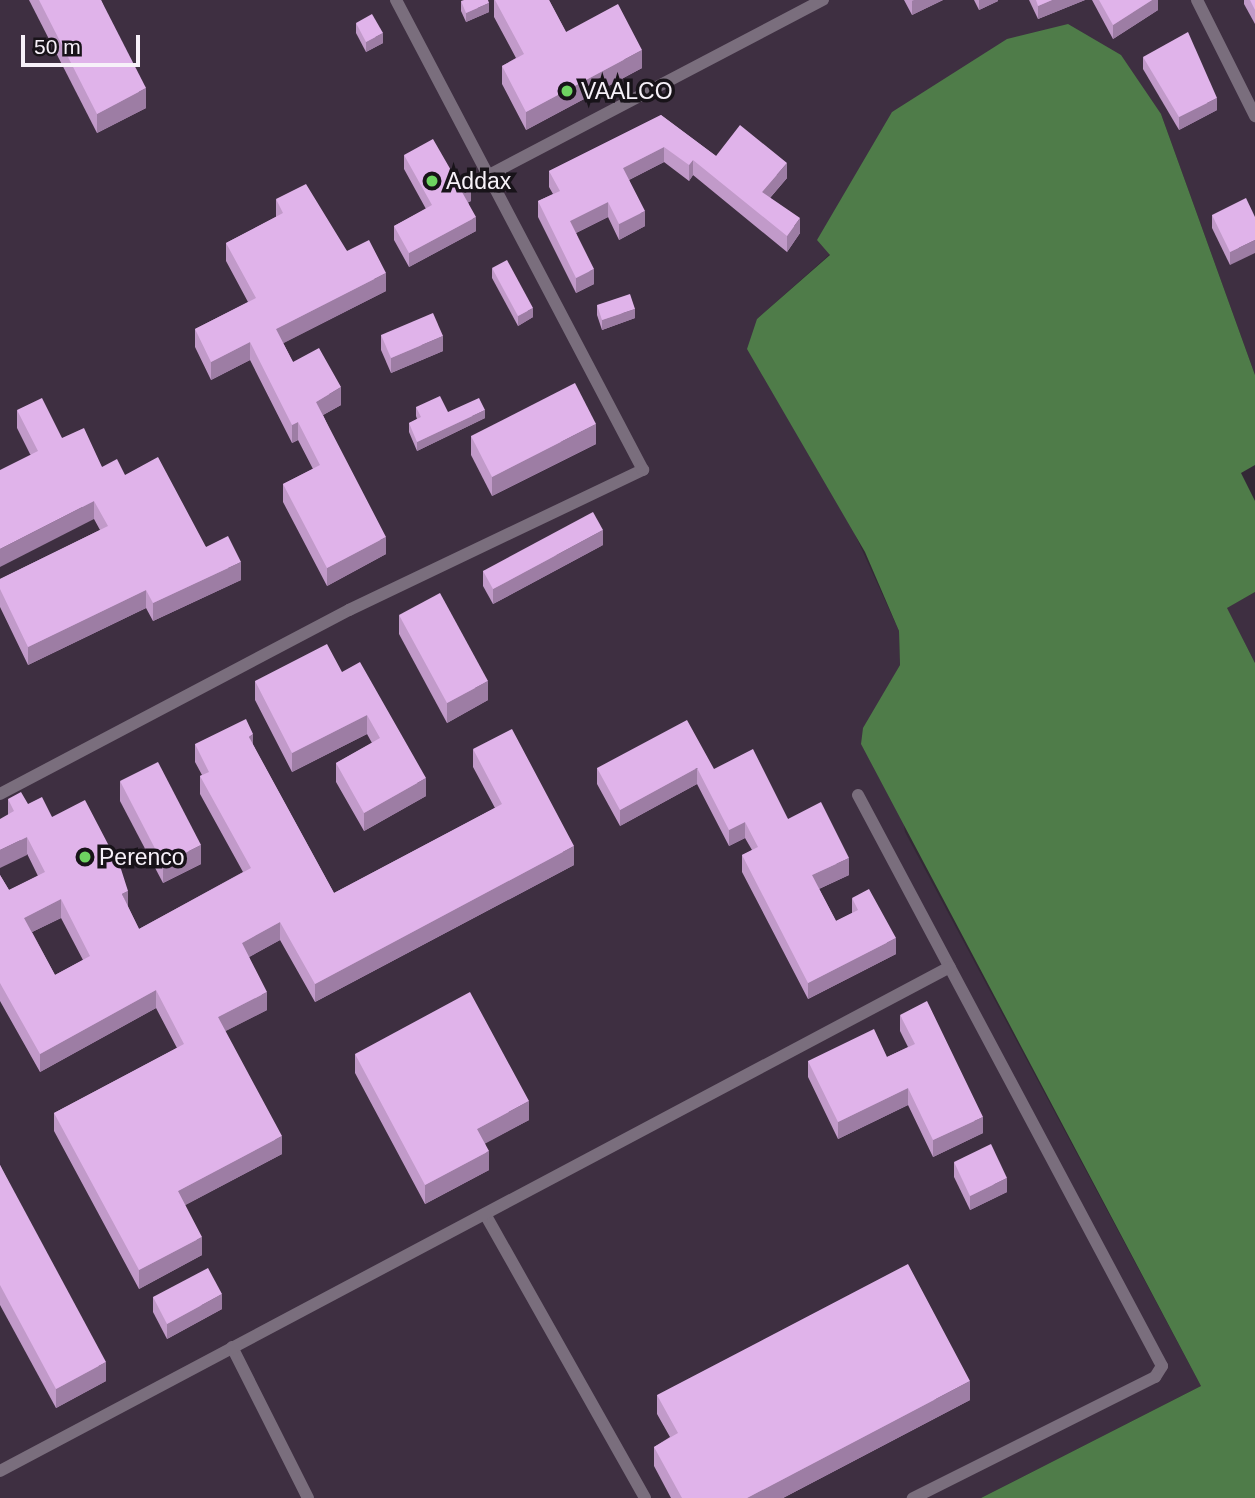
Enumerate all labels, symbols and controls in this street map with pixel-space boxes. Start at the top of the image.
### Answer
scale bar [24,21,144,65]
text: 50 m [34,35,81,58]
place label: VAALCO [581,77,673,105]
marker: VAALCO [559,83,575,99]
place label: Addax [446,167,511,195]
marker: Addax [424,173,440,189]
place label: Perenco [99,843,185,871]
marker: Perenco [77,849,93,865]

